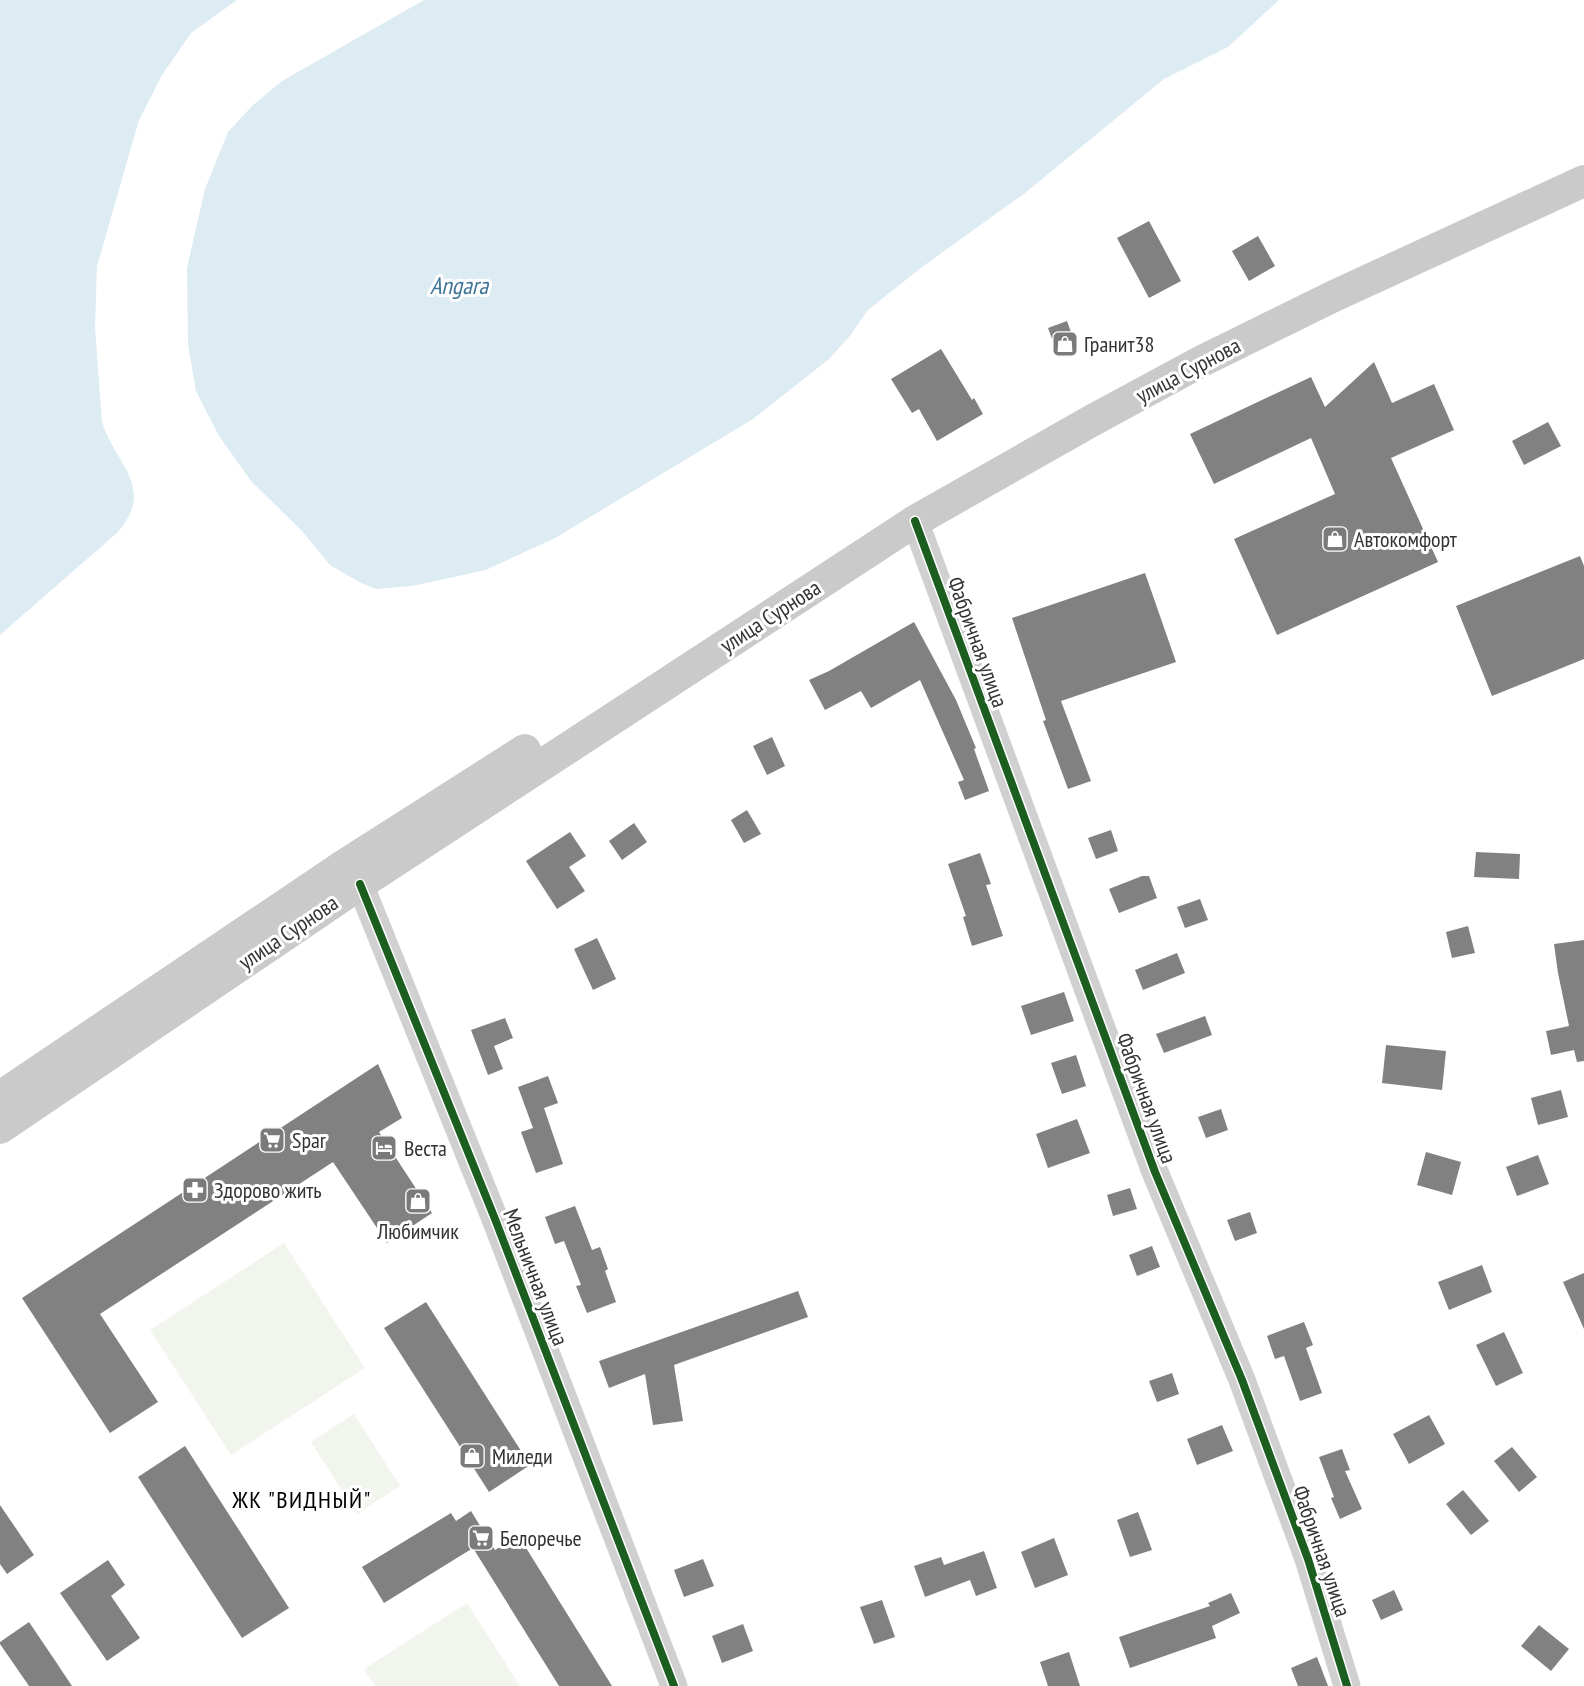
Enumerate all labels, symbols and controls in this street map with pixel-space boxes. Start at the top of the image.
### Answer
water label: Angara [430,270,489,301]
shop icon: Гранит38 [1050,329,1080,359]
place label: Гранит38 [1084,330,1154,358]
street label: улица Сурнова [1131,331,1245,409]
shop icon: Автокомфорт [1320,524,1350,554]
place label: Автокомфорт [1354,525,1458,553]
street label: улица Сурнова [714,573,826,659]
street label: Фабричная улица [941,573,1015,711]
street label: улица Сурнова [233,888,343,976]
street label: Фабричная улица [1110,1029,1184,1167]
supermarket icon: Spar [257,1125,287,1155]
place label: Spar [292,1126,326,1154]
hotel icon: Веста [369,1133,399,1163]
place label: Веста [404,1134,447,1162]
pharmacy icon: Здорово жить [180,1175,210,1205]
place label: Здорово жить [214,1176,322,1204]
shop icon: Любимчик [403,1186,433,1216]
street label: Мельничная улица [497,1205,575,1349]
place label: Любимчик [376,1217,459,1245]
shop icon: Миледи [457,1441,487,1471]
place label: Миледи [492,1442,553,1470]
street label: Фабричная улица [1287,1482,1357,1620]
district label: ЖК "ВИДНЫЙ" [231,1484,372,1515]
supermarket icon: Белоречье [466,1523,496,1553]
place label: Белоречье [500,1524,582,1552]

